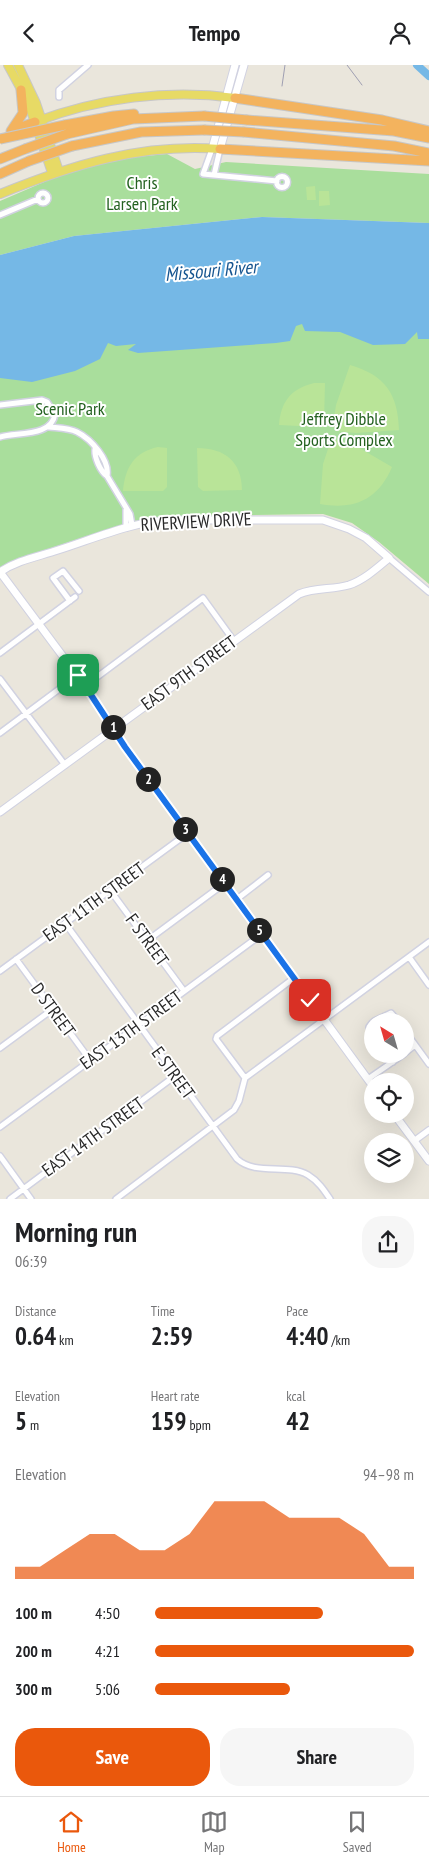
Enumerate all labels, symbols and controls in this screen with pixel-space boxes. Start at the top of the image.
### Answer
icon: back [15,19,43,47]
text: Tempo [189,19,240,47]
icon: person [386,19,414,47]
park label: Chris Larsen Park [106,171,178,215]
water label: Missouri River [164,254,261,286]
park label: Scenic Park [35,397,105,420]
park label: Jeffrey Dibble Sports Complex [295,407,393,451]
street label: RIVERVIEW DRIVE [140,507,252,536]
street label: EAST 9TH STREET [136,630,241,715]
pin [57,654,99,696]
icon: arrive [64,661,92,689]
pin: 1 [100,715,126,739]
text: 1 [110,718,117,736]
pin: 2 [136,767,160,791]
text: 2 [145,770,152,788]
pin: 3 [172,817,198,841]
text: 3 [182,820,189,838]
street label: EAST 11TH STREET [38,857,149,946]
pin: 4 [210,867,234,891]
text: 4 [219,870,226,888]
street label: F STREET [121,909,174,970]
pin: 5 [246,917,272,943]
text: 5 [256,921,263,939]
street label: D STREET [26,978,81,1041]
pin [289,979,331,1021]
street label: EAST 13TH STREET [75,985,186,1074]
icon: check [296,986,324,1014]
north arrow [364,1013,414,1063]
map controls [364,1013,414,1183]
street label: E STREET [147,1042,200,1104]
button: locate [364,1073,414,1123]
street label: EAST 14TH STREET [37,1092,148,1181]
button: layers [364,1133,414,1183]
text: Morning run [15,1213,137,1250]
button: share [362,1216,414,1268]
text: 06:39 [15,1251,47,1271]
text: Distance [15,1302,56,1320]
text: Time [151,1302,175,1320]
text: Pace [286,1302,308,1320]
text: 0.64 [15,1320,56,1352]
text: 2:59 [151,1320,193,1352]
text: 4:40 [286,1320,328,1352]
text: km [56,1331,74,1349]
text: /km [328,1331,350,1349]
text: Elevation [15,1387,60,1405]
text: Heart rate [151,1387,200,1405]
text: kcal [286,1387,305,1405]
text: 5 [15,1405,27,1437]
text: 159 [151,1405,187,1437]
text: 42 [286,1405,310,1437]
text: m [27,1416,39,1434]
text: bpm [187,1416,211,1434]
text: Elevation [15,1464,66,1484]
text: 94–98 m [363,1464,414,1484]
text: 100 m [15,1603,52,1623]
text: 4:50 [95,1603,120,1623]
text: 200 m [15,1641,52,1661]
text: 4:21 [95,1641,120,1661]
text: 300 m [15,1679,52,1699]
text: 5:06 [95,1679,120,1699]
button: Save [15,1728,210,1786]
button: Share [220,1728,414,1786]
tab: Home [57,1808,86,1856]
tab: Map [200,1808,228,1856]
tab: Saved [343,1808,372,1856]

